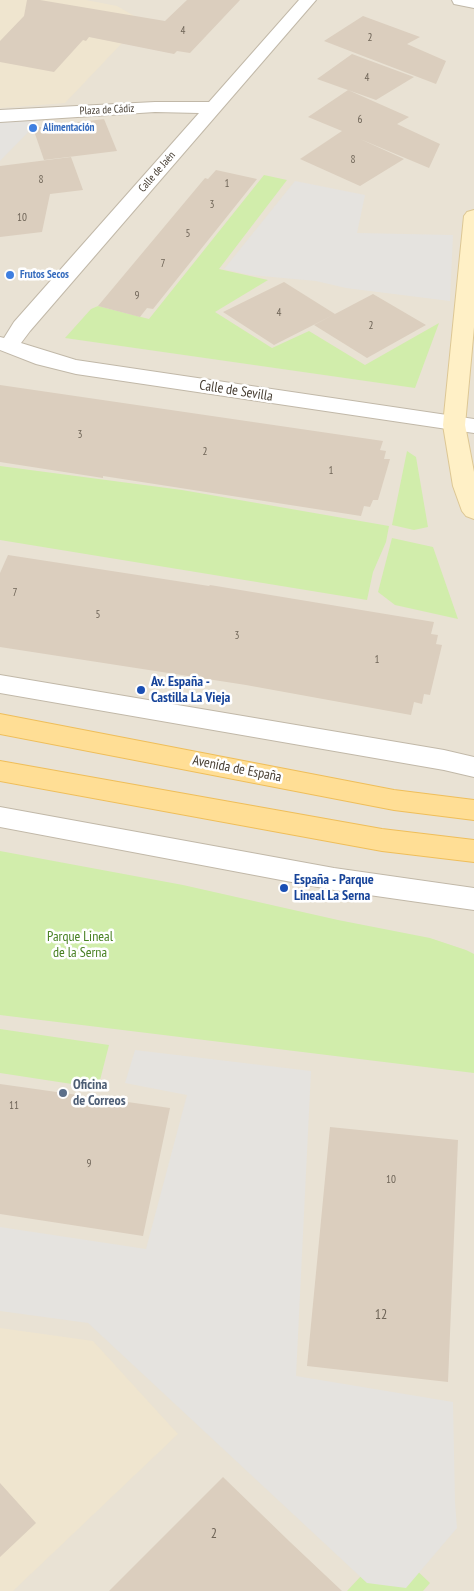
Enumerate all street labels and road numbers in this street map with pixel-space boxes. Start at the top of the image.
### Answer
street label: Plaza de Cádiz [79,102,135,118]
street label: Calle de Jaén [136,149,178,195]
street label: Calle de Sevilla [198,377,274,405]
street label: Avenida de España [191,752,283,786]

